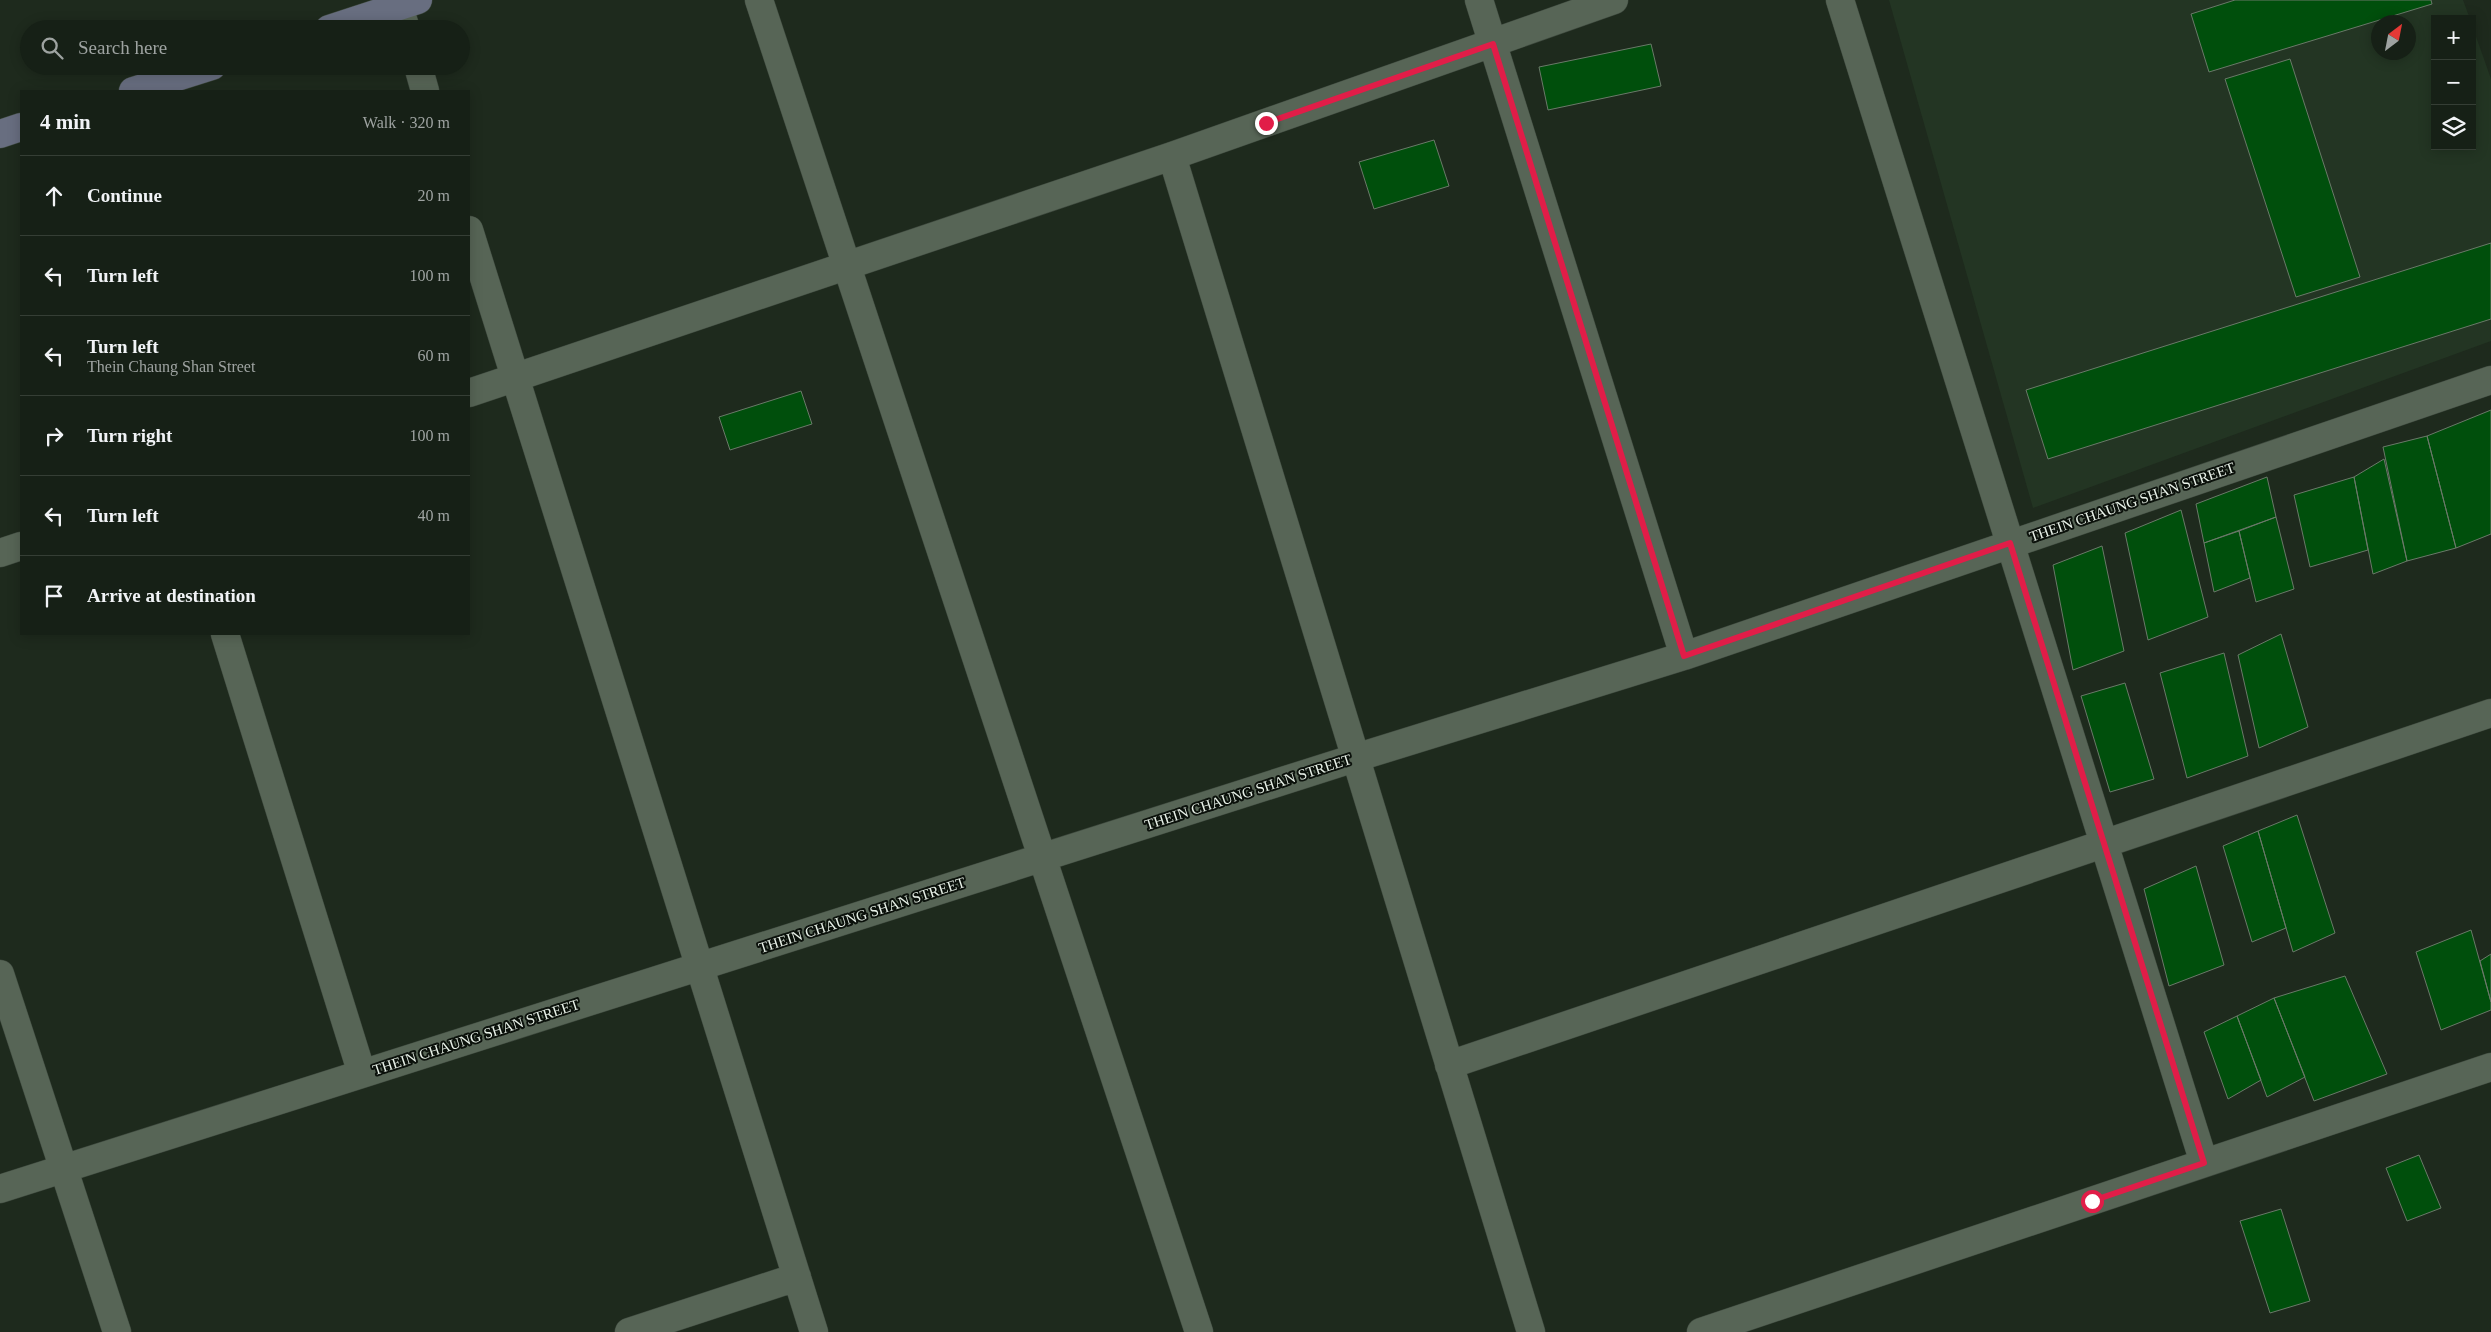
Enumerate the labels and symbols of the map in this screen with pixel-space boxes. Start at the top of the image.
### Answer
north arrow [2371,15,2416,60]
route end [1255,112,1278,135]
street label: THEIN CHAUNG SHAN STREET [2027,459,2237,545]
street label: THEIN CHAUNG SHAN STREET [1143,751,1353,833]
street label: THEIN CHAUNG SHAN STREET [757,874,967,956]
street label: THEIN CHAUNG SHAN STREET [371,996,581,1078]
route start [2081,1190,2104,1213]

